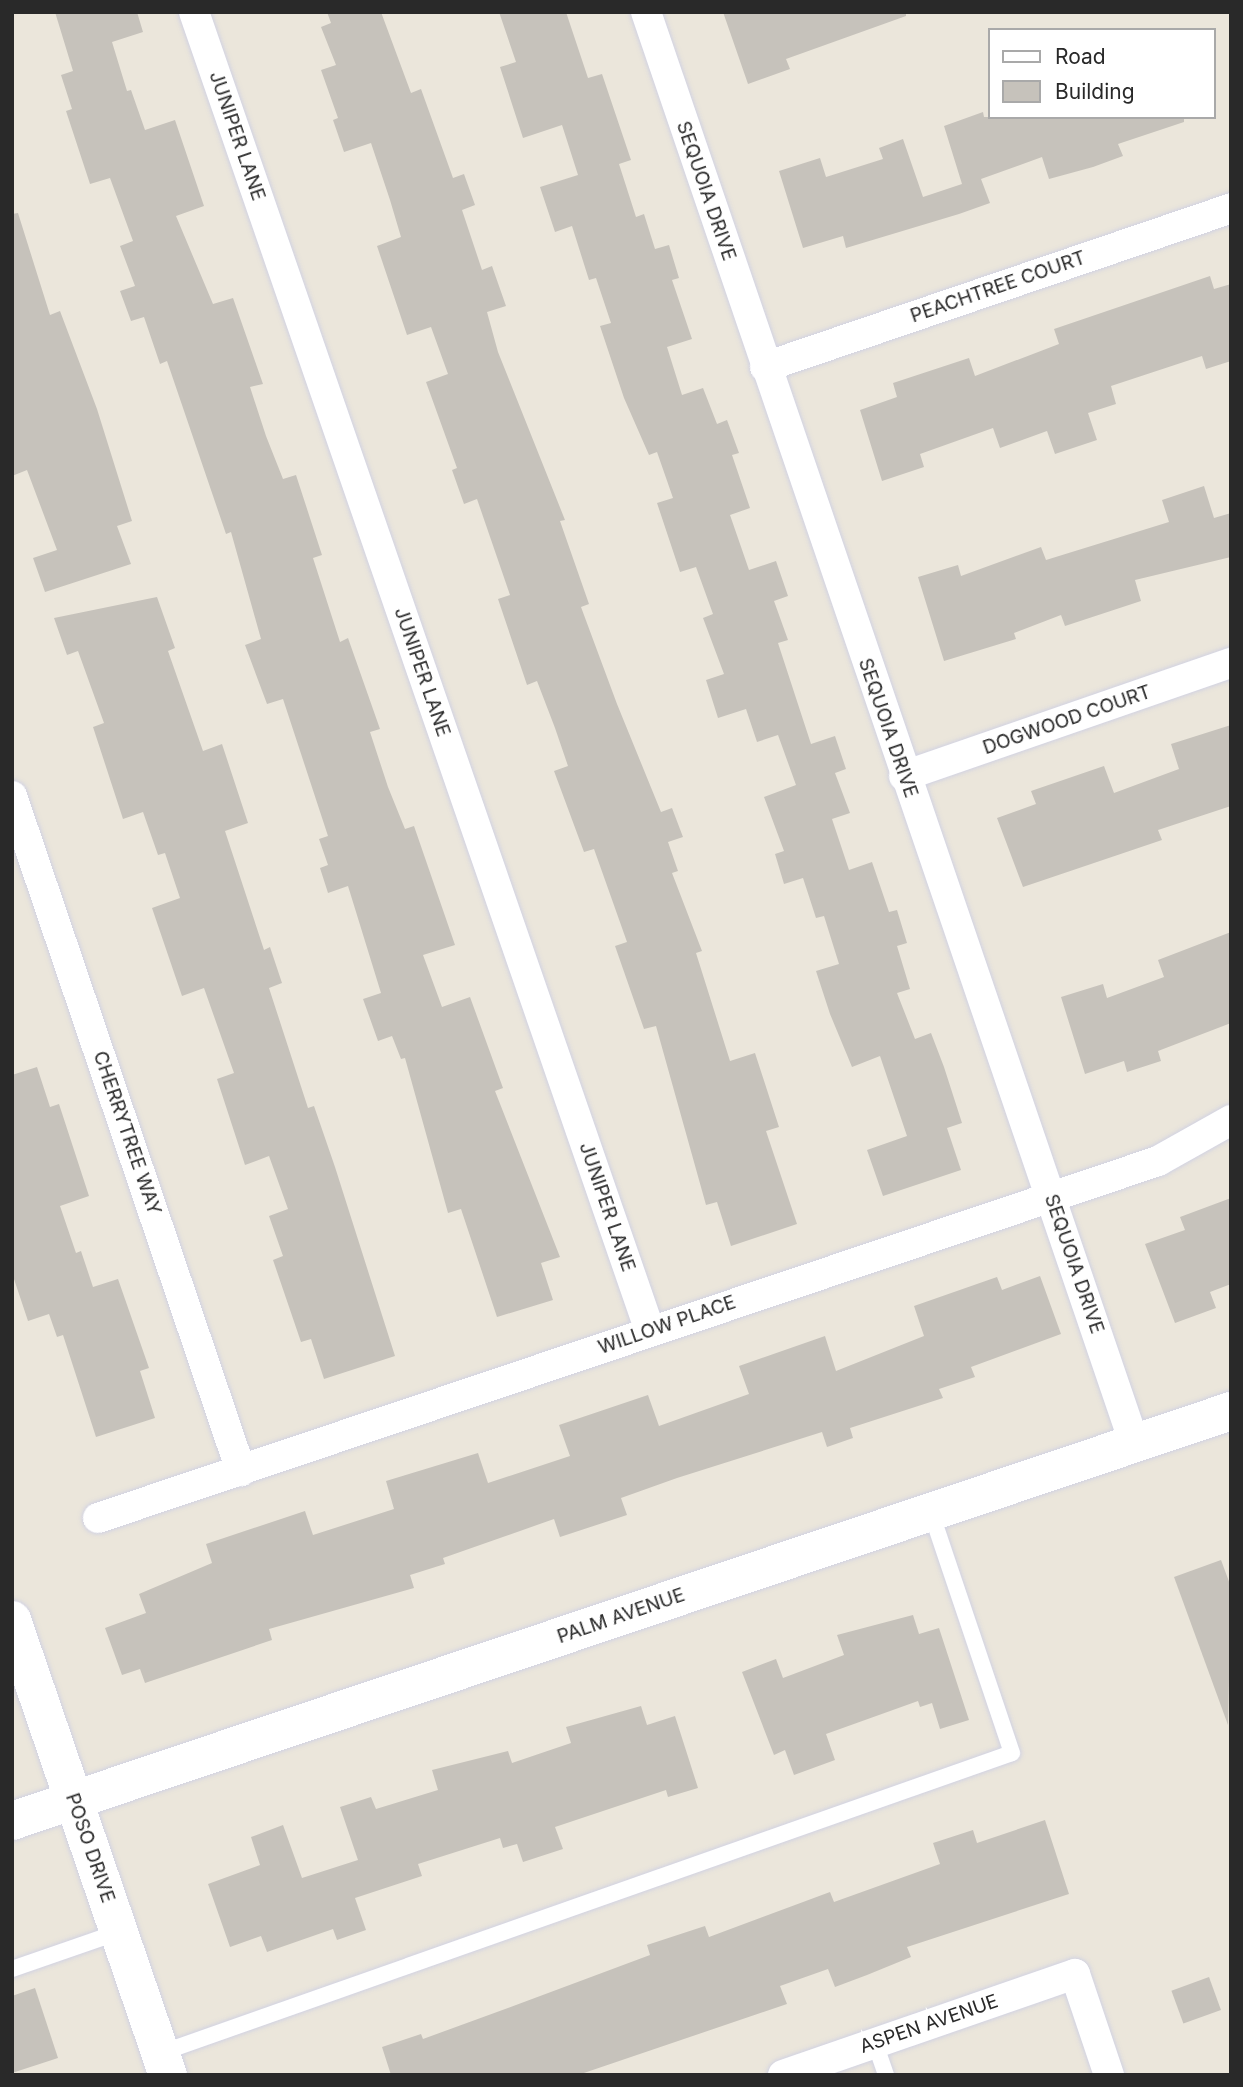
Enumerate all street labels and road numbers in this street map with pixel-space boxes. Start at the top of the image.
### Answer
street label: JUNIPER LANE [204,68,270,204]
street label: SEQUOIA DRIVE [671,118,741,264]
street label: PEACHTREE COURT [907,246,1089,328]
street label: JUNIPER LANE [389,604,455,740]
street label: SEQUOIA DRIVE [853,655,923,801]
street label: DOGWOOD COURT [980,681,1154,759]
street label: CHERRYTREE WAY [88,1048,166,1218]
street label: JUNIPER LANE [574,1139,640,1275]
street label: SEQUOIA DRIVE [1039,1191,1109,1337]
street label: WILLOW PLACE [595,1291,739,1359]
street label: PALM AVENUE [554,1584,688,1648]
street label: POSO DRIVE [61,1790,119,1906]
street label: ASPEN AVENUE [857,1990,1001,2058]

